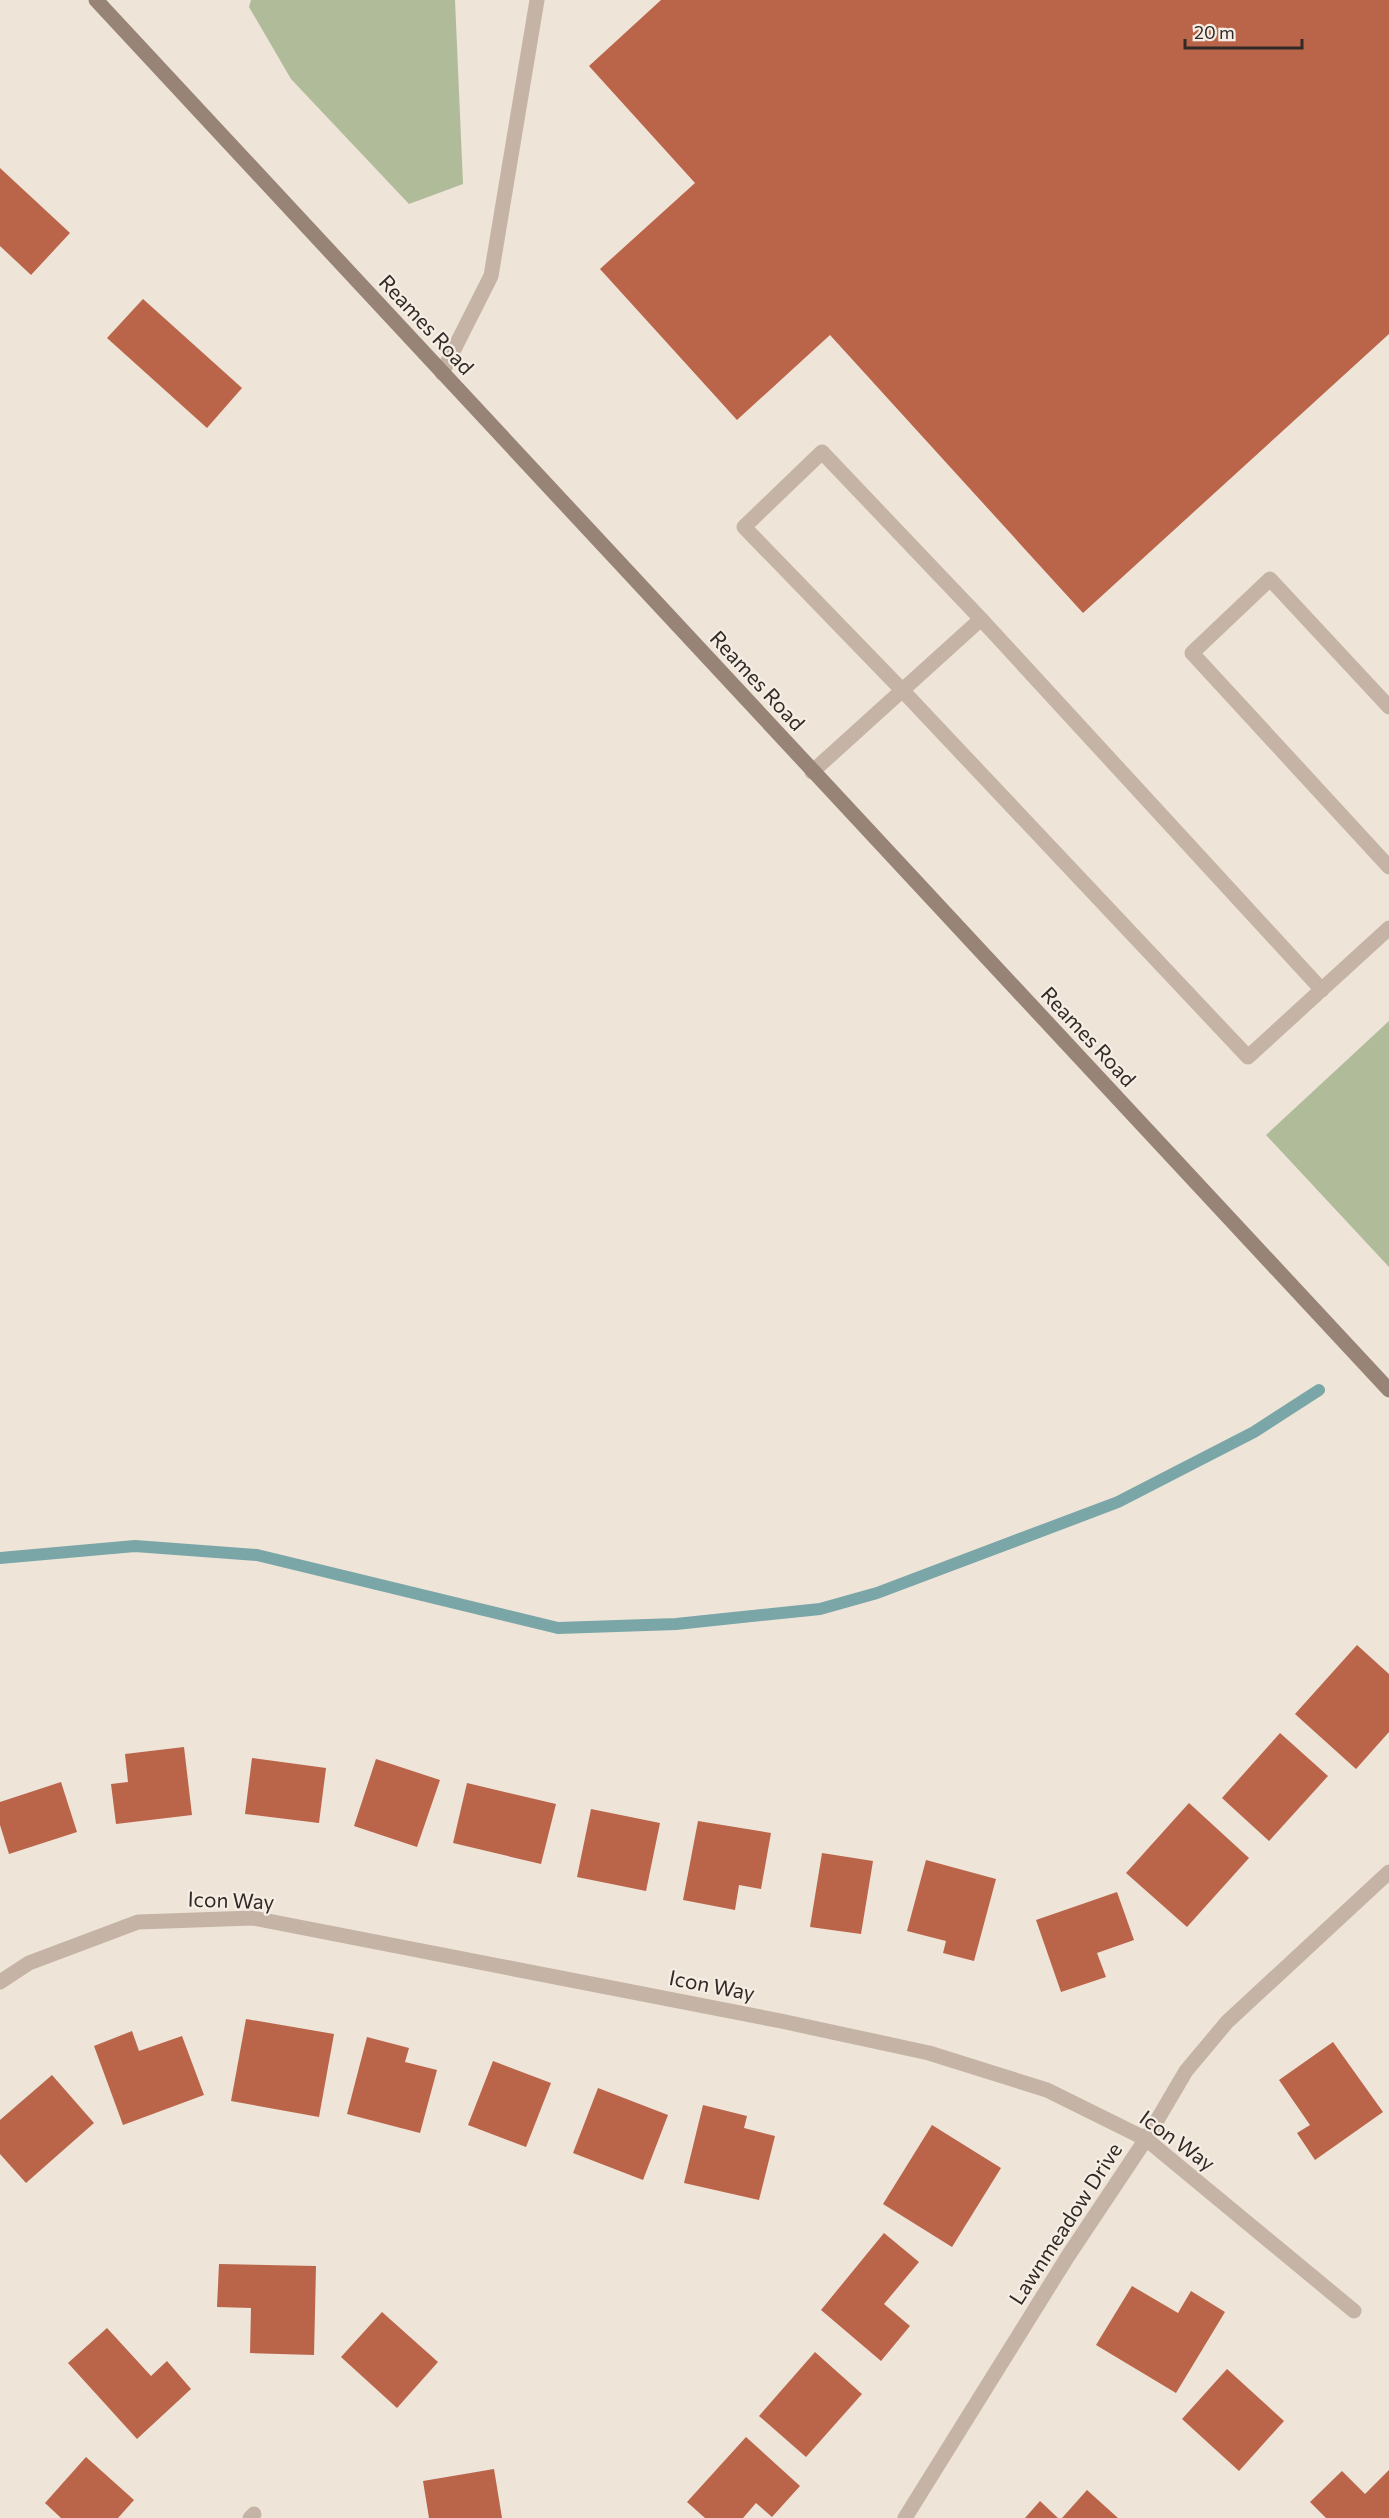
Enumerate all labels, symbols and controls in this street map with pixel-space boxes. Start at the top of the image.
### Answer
scale bar [1185,12,1302,50]
text: 20 m [1194,21,1235,43]
street label: Reames Road [374,269,480,379]
street label: Reames Road [705,625,811,735]
street label: Reames Road [1036,981,1142,1091]
street label: Icon Way [187,1885,275,1914]
street label: Icon Way [667,1964,757,2005]
street label: Icon Way [1135,2104,1220,2175]
street label: Lawnmeadow Drive [1003,2138,1126,2309]

